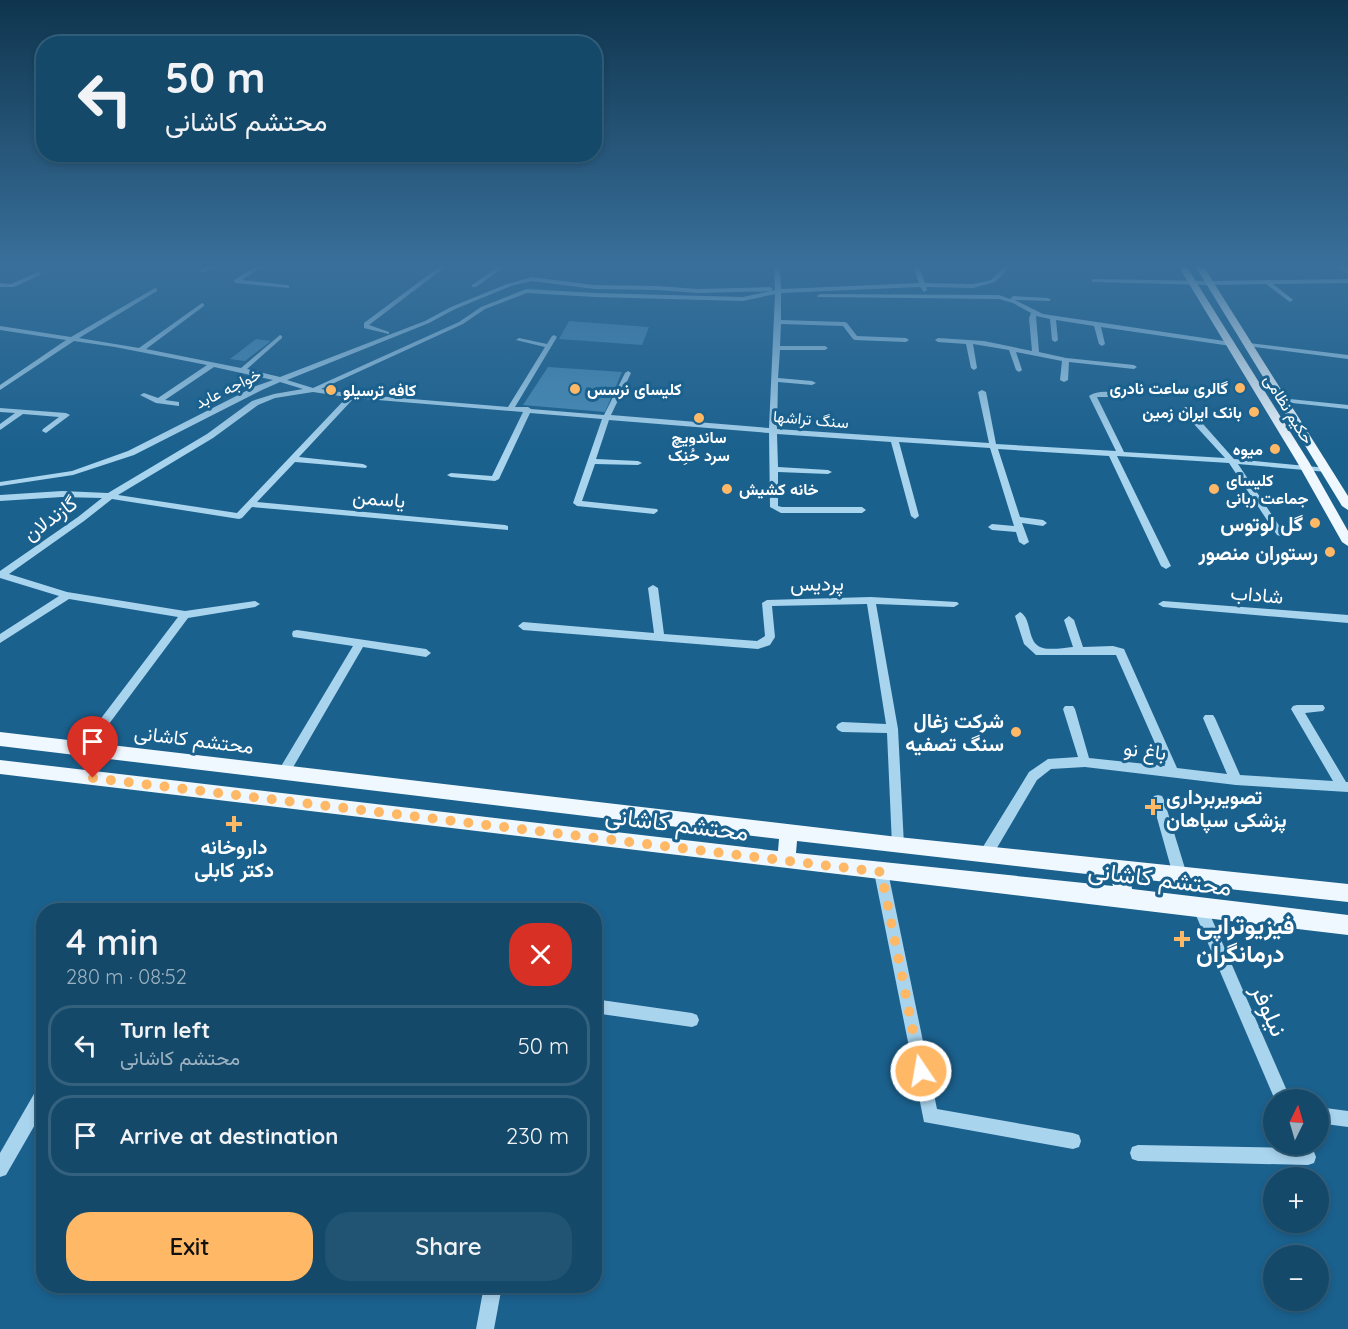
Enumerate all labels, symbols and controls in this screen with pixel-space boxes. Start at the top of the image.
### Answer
text: 50 m [165,51,265,104]
icon: left [66,60,144,138]
text: محتشم کاشانی [165,104,327,138]
street label: خواجه عابد [192,363,265,413]
street label: حکیم نظامی [1259,371,1318,448]
place label: گالری ساعت نادری [1110,378,1228,399]
place label: کلیسای نرسس [587,379,682,400]
place label: کافه ترسیلو [343,380,416,401]
marker: گالری ساعت نادری [1233,381,1247,395]
marker: کلیسای نرسس [568,382,582,396]
marker: کافه ترسیلو [324,383,338,397]
place label: بانک ایران زمین [1142,402,1242,423]
marker: بانک ایران زمین [1247,405,1261,419]
street label: سنگ تراشها [772,406,850,433]
marker: ساندویچ سرد حُنِک [692,411,706,425]
place label: ساندویچ سرد حُنِک [668,427,730,466]
place label: میوه [1233,439,1263,460]
marker: میوه [1268,442,1282,456]
place label: کلیسای جماعت ربانی [1226,470,1309,509]
place label: خانه کشیش [739,479,819,499]
marker: خانه کشیش [720,482,734,496]
marker: کلیسای جماعت ربانی [1207,482,1221,496]
street label: یاسمن [351,483,407,513]
street label: گازندلان [18,490,83,547]
place label: گل لوتوس [1220,511,1303,537]
marker: گل لوتوس [1308,516,1322,530]
place label: رستوران منصور [1197,540,1318,566]
marker: رستوران منصور [1323,545,1337,559]
street label: پردیس [790,570,844,598]
street label: شاداب [1230,579,1284,609]
place label: شرکت زغال سنگ تصفیه [905,708,1004,756]
pin [67,716,118,778]
street label: محتشم کاشانی [133,719,255,760]
icon: arrive [76,725,109,758]
marker: شرکت زغال سنگ تصفیه [1009,725,1023,739]
street label: باغ نو [1122,735,1168,767]
place label: تصویربرداری پزشکی سپاهان [1166,784,1287,834]
marker: تصویربرداری پزشکی سپاهان [1144,798,1162,816]
street label: محتشم کاشانی [603,799,750,849]
marker: داروخانه دکتر کابلی [227,817,241,831]
place label: داروخانه دکتر کابلی [194,834,274,883]
street label: محتشم کاشانی [1086,854,1233,904]
place label: فیزیوتراپی درمانگران [1196,910,1295,969]
text: 4 min [66,919,159,964]
button: close [509,923,572,986]
marker: فیزیوتراپی درمانگران [1173,930,1191,948]
text: 280 m · 08:52 [66,964,187,989]
street label: نیلوفر [1244,978,1295,1041]
text: Turn left [120,1016,210,1044]
icon: left [69,1029,102,1062]
text: 50 m [518,1032,569,1060]
position arrow [889,1039,953,1103]
text: محتشم کاشانی [120,1045,240,1070]
north arrow [1263,1089,1329,1155]
map controls [1263,1089,1329,1311]
icon: arrive [69,1119,102,1152]
text: Arrive at destination [120,1122,338,1150]
text: 230 m [506,1122,569,1150]
button: + [1263,1167,1329,1233]
button: Exit [66,1212,313,1281]
button: Share [325,1212,572,1281]
button: − [1263,1245,1329,1311]

